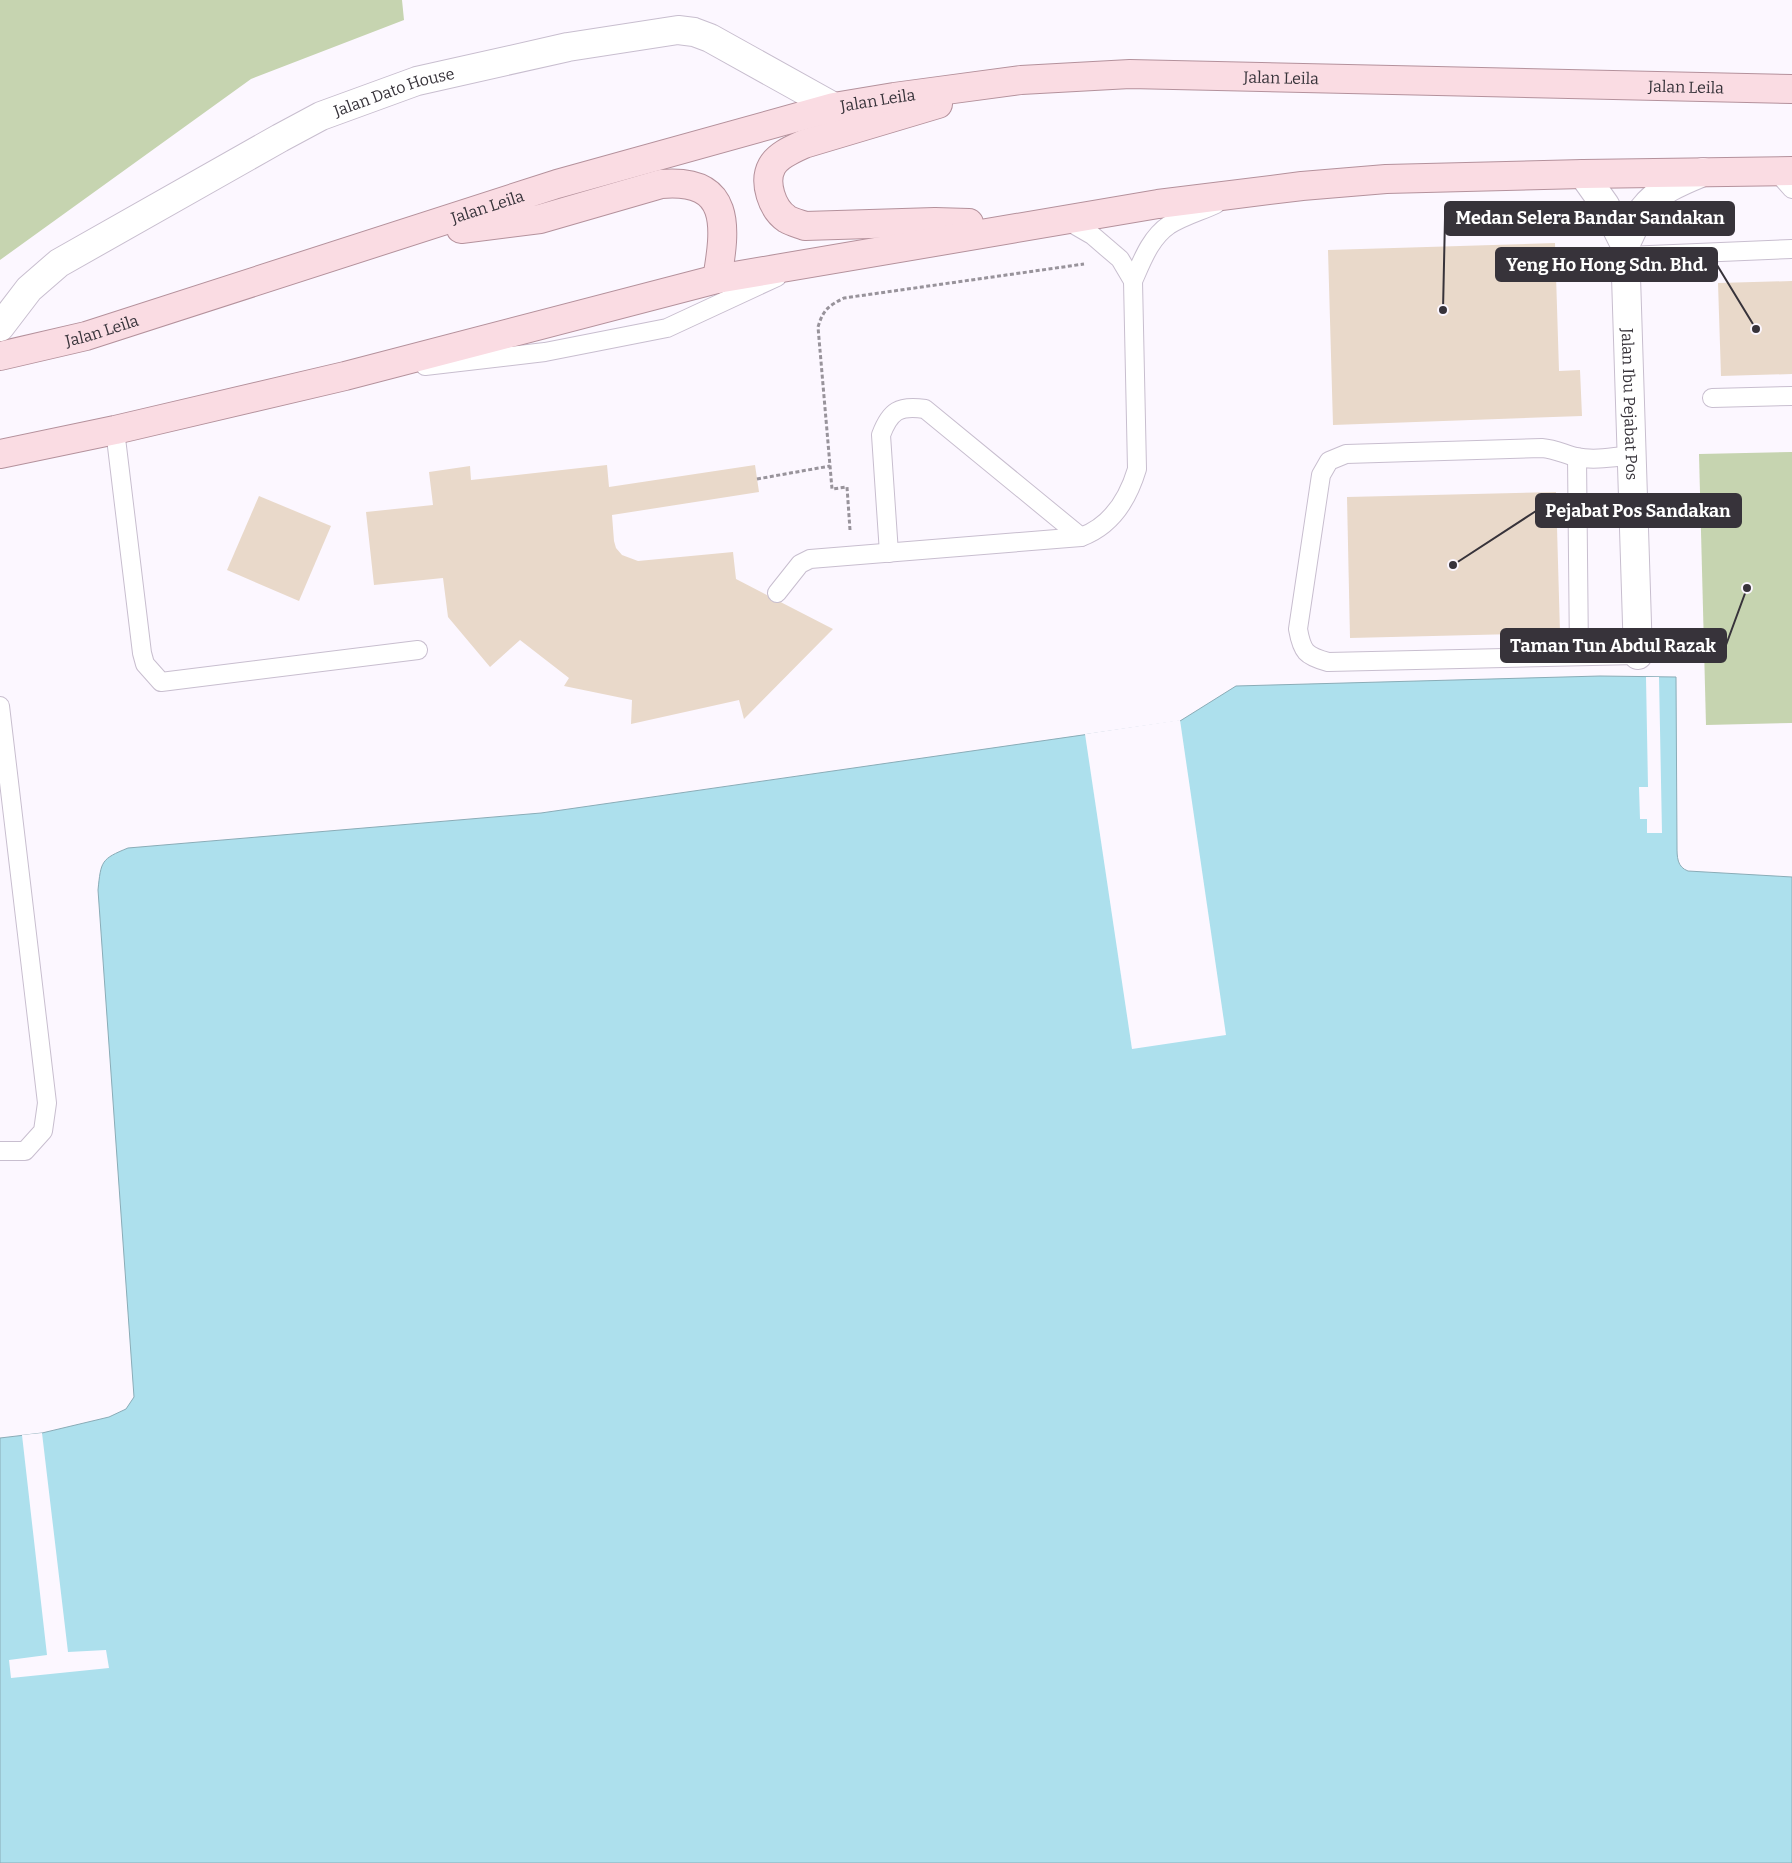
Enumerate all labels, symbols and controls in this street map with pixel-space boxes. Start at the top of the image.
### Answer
street label: Jalan Dato House [330,64,456,121]
street label: Jalan Leila [1242,68,1319,88]
street label: Jalan Leila [1647,77,1724,97]
street label: Jalan Leila [838,85,917,116]
street label: Jalan Leila [448,186,527,228]
callout: Medan Selera Bandar Sandakan [1445,202,1734,235]
text: Medan Selera Bandar Sandakan [1455,207,1725,229]
callout: Yeng Ho Hong Sdn. Bhd. [1496,248,1717,281]
text: Yeng Ho Hong Sdn. Bhd. [1506,254,1708,276]
street label: Jalan Leila [62,311,141,351]
street label: Jalan Ibu Pejabat Pos [1618,327,1641,481]
callout: Pejabat Pos Sandakan [1536,494,1741,527]
text: Pejabat Pos Sandakan [1545,500,1731,522]
callout: Taman Tun Abdul Razak [1501,629,1726,662]
text: Taman Tun Abdul Razak [1510,635,1716,657]

